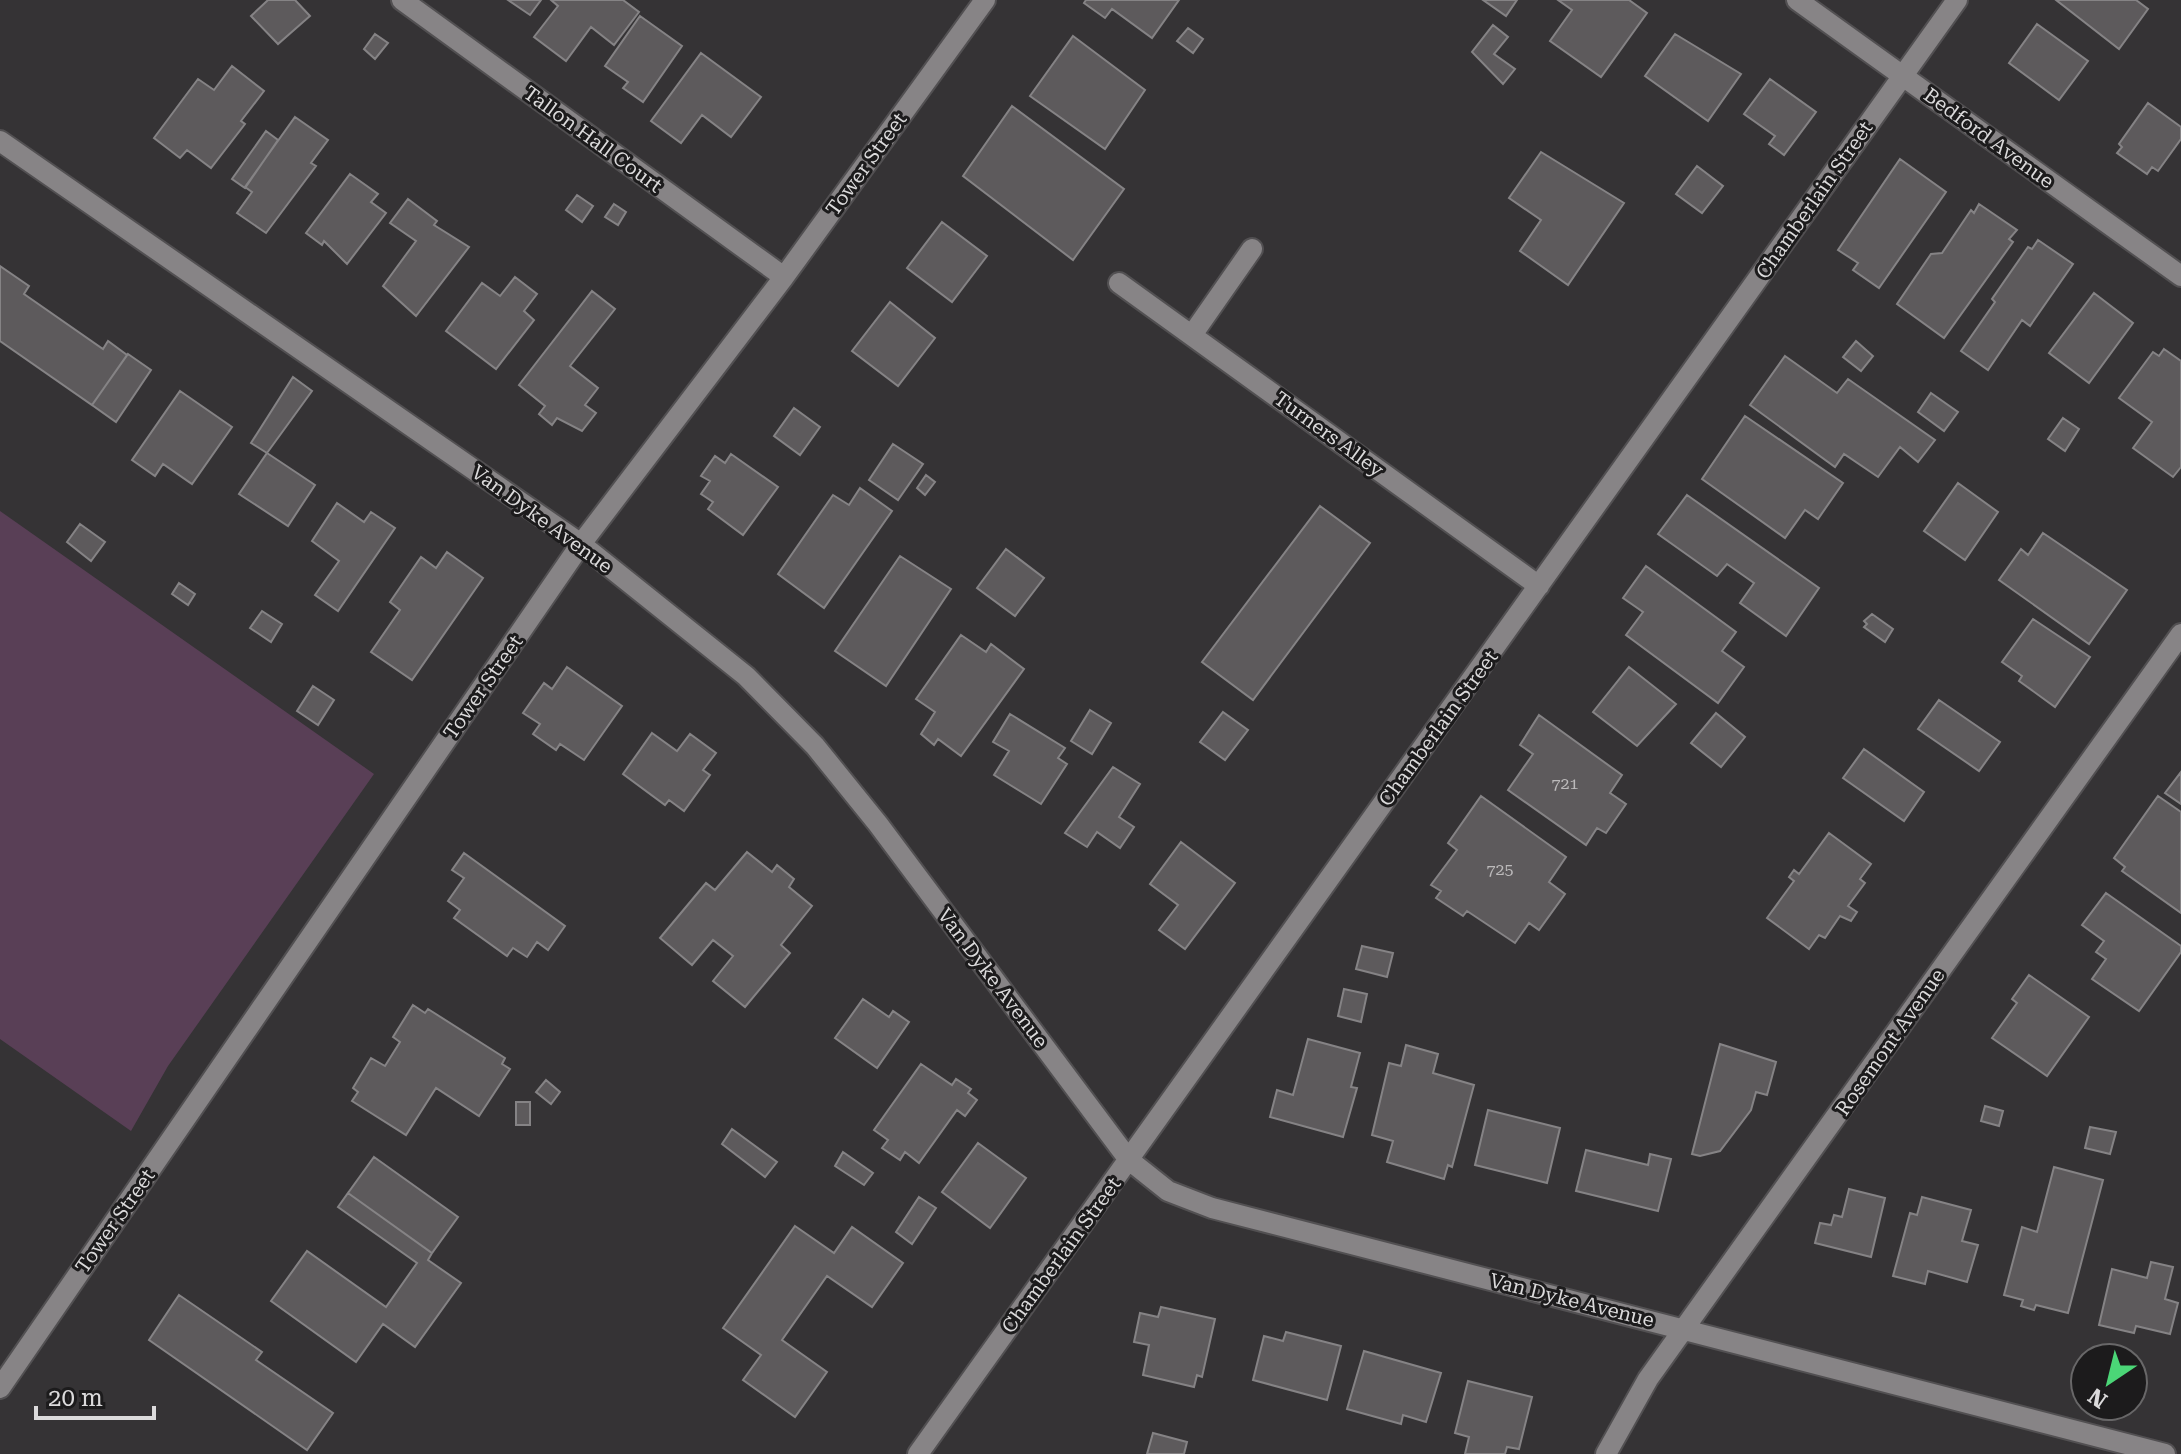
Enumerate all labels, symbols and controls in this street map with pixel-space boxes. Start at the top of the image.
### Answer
street label: Tallon Hall Court [519,81,667,198]
street label: Bedford Avenue [1919,83,2059,193]
street label: Tower Street [821,107,912,220]
street label: Chamberlain Street [1751,116,1878,283]
street label: Turners Alley [1269,386,1389,482]
street label: Van Dyke Avenue [467,460,617,578]
street label: Tower Street [438,630,528,744]
street label: Chamberlain Street [1373,645,1503,811]
house number: 721 [1552,774,1578,793]
house number: 725 [1487,860,1513,879]
street label: Van Dyke Avenue [933,903,1053,1053]
street label: Rosemont Avenue [1830,964,1950,1120]
street label: Tower Street [70,1164,160,1278]
street label: Chamberlain Street [996,1172,1126,1338]
street label: Van Dyke Avenue [1487,1268,1657,1332]
north arrow [2069,1342,2149,1422]
scale bar [36,1370,154,1420]
text: N [2084,1383,2112,1413]
text: 20 m [48,1384,103,1412]

